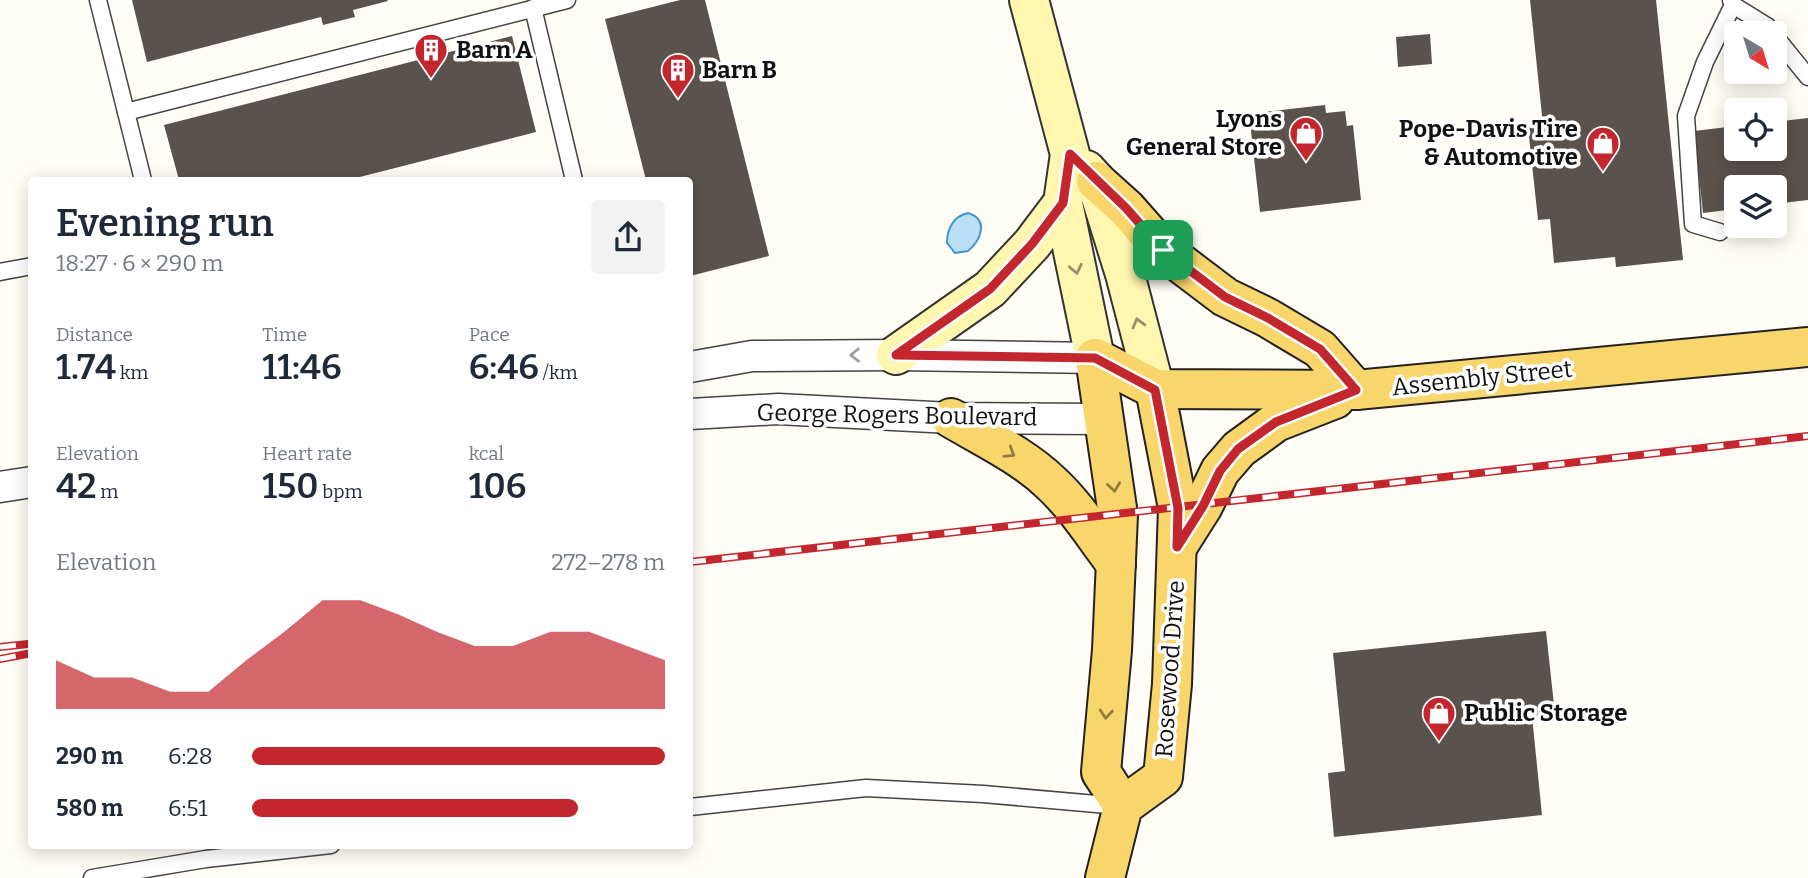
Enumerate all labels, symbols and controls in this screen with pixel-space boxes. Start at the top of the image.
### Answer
north arrow [1724,21,1787,84]
map controls [1724,21,1787,238]
building icon: Barn A [412,31,450,80]
place label: Barn A [456,36,534,64]
building icon: Barn B [659,51,697,100]
place label: Barn B [702,56,777,84]
button: locate [1724,98,1787,161]
place label: Lyons General Store [1126,105,1282,161]
shop icon: Lyons General Store [1287,114,1325,163]
place label: Pope-Davis Tire & Automotive [1399,115,1578,171]
shop icon: Pope-Davis Tire & Automotive [1584,124,1622,173]
button: layers [1724,175,1787,238]
text: Evening run [56,200,274,246]
button: share [591,200,665,274]
pin [1133,220,1193,280]
icon: arrive [1144,231,1182,269]
text: 18:27 · 6 × 290 m [56,249,224,277]
one-way arrow [1068,263,1083,275]
one-way arrow [1132,318,1146,330]
text: Distance [56,323,133,346]
text: Time [262,323,307,346]
text: Pace [469,323,510,346]
text: 1.74 [56,346,116,388]
text: 11:46 [262,346,342,388]
text: 6:46 [469,346,539,388]
one-way arrow [849,347,860,363]
street label: Assembly Street [1390,355,1574,401]
text: km [116,361,148,384]
text: /km [539,361,578,384]
street label: George Rogers Boulevard [756,399,1038,431]
text: Elevation [56,442,139,465]
text: Heart rate [262,442,352,465]
text: kcal [469,442,504,465]
one-way arrow [1002,445,1015,458]
text: 42 [56,465,97,507]
text: 150 [262,465,318,507]
text: 106 [469,465,526,507]
text: m [97,480,118,503]
text: bpm [318,480,363,503]
one-way arrow [1106,481,1121,493]
text: Elevation [56,548,156,576]
text: 272–278 m [551,548,665,576]
street label: Rosewood Drive [1150,579,1190,759]
shop icon: Public Storage [1420,694,1458,743]
place label: Public Storage [1464,699,1627,727]
one-way arrow [1099,709,1114,720]
text: 290 m [56,742,123,770]
text: 6:28 [168,742,213,770]
text: 580 m [56,794,123,822]
text: 6:51 [168,794,208,822]

